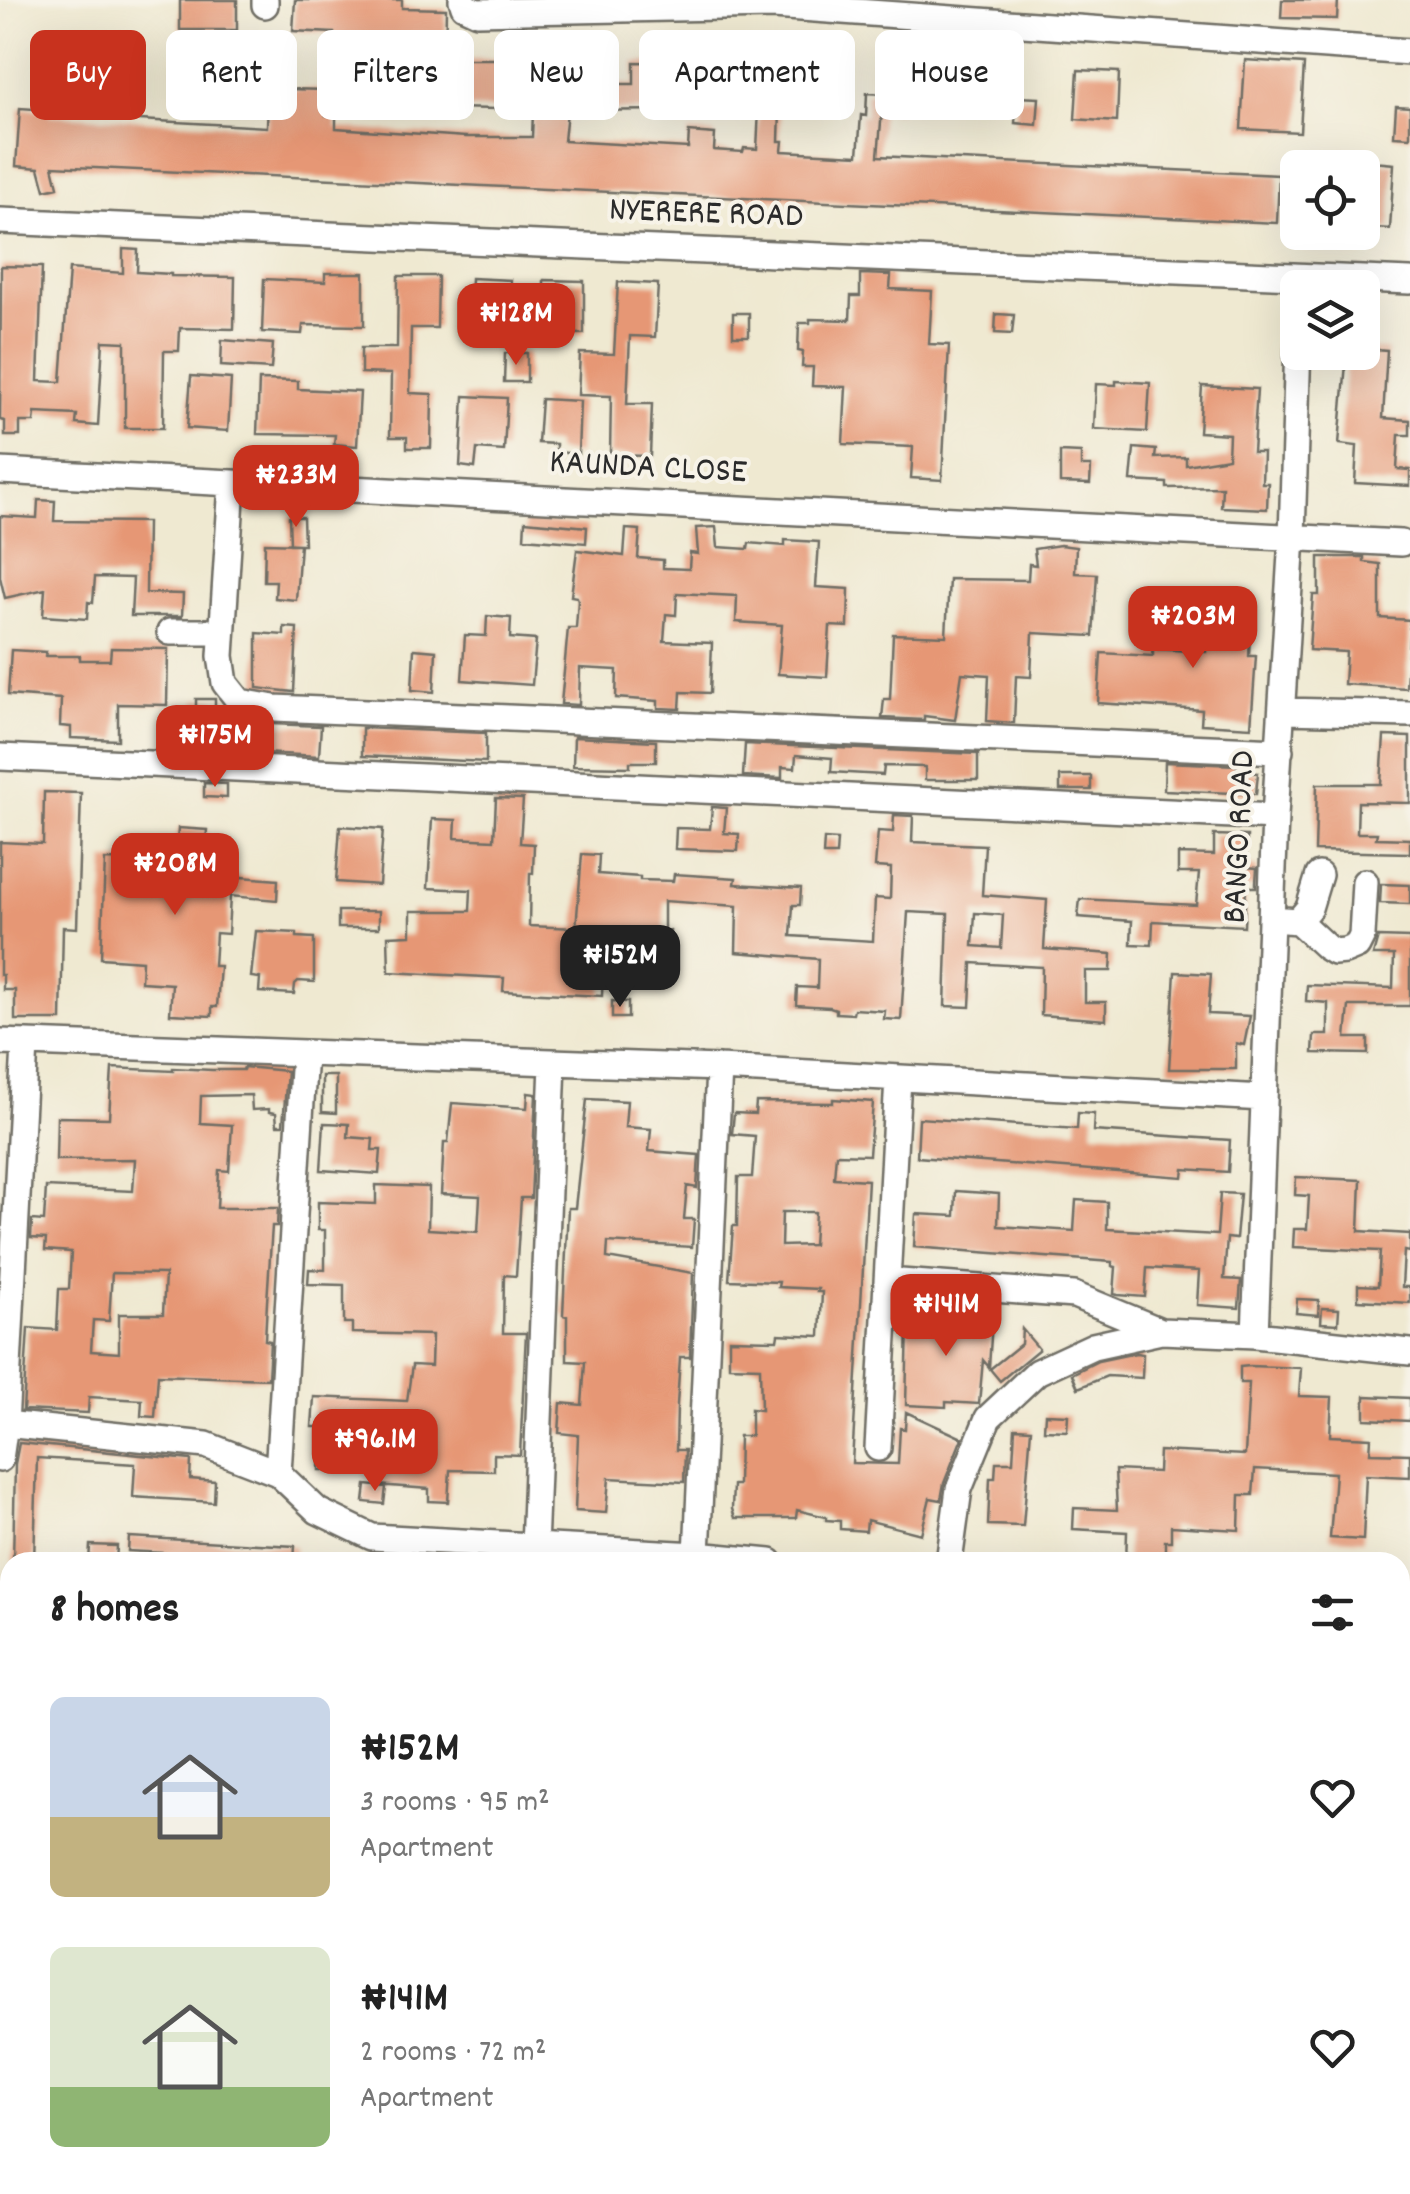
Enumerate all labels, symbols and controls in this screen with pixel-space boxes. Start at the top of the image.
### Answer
chip: Buy [30,30,146,120]
chip: Rent [166,30,297,120]
chip: Filters [317,30,474,120]
chip: New [494,30,619,120]
chip: Apartment [639,30,855,120]
chip: House [875,30,1024,120]
map controls [1280,150,1380,370]
button: locate [1280,150,1380,250]
street label: NYERERE ROAD [608,187,804,243]
button: layers [1280,270,1380,370]
pin: ₦128M [446,283,586,368]
text: ₦128M [479,292,553,338]
street label: KAUNDA CLOSE [548,439,748,499]
pin: ₦233M [226,445,366,530]
text: ₦233M [255,454,337,500]
pin: ₦203M [1123,586,1263,671]
text: ₦203M [1150,595,1236,641]
pin: ₦175M [145,705,285,790]
text: ₦175M [178,714,252,760]
street label: BANGO ROAD [1212,749,1270,925]
pin: ₦208M [105,833,245,918]
text: ₦208M [133,842,217,888]
pin: ₦152M [550,925,690,1010]
text: ₦152M [582,934,658,980]
pin: ₦141M [876,1274,1016,1359]
text: ₦141M [912,1283,980,1329]
pin: ₦96.1M [294,1409,456,1494]
text: ₦96.1M [334,1418,416,1464]
text: 8 homes [50,1582,179,1642]
icon: filters [1305,1585,1360,1640]
text: ₦152M [360,1721,459,1781]
icon: home [130,1737,250,1857]
icon: heart [1305,1770,1360,1825]
text: 3 rooms · 95 m² [360,1781,550,1827]
text: Apartment [360,1827,494,1873]
text: ₦141M [360,1971,448,2031]
icon: home [130,1987,250,2107]
icon: heart [1305,2020,1360,2075]
text: 2 rooms · 72 m² [360,2031,546,2077]
text: Apartment [360,2077,494,2123]

